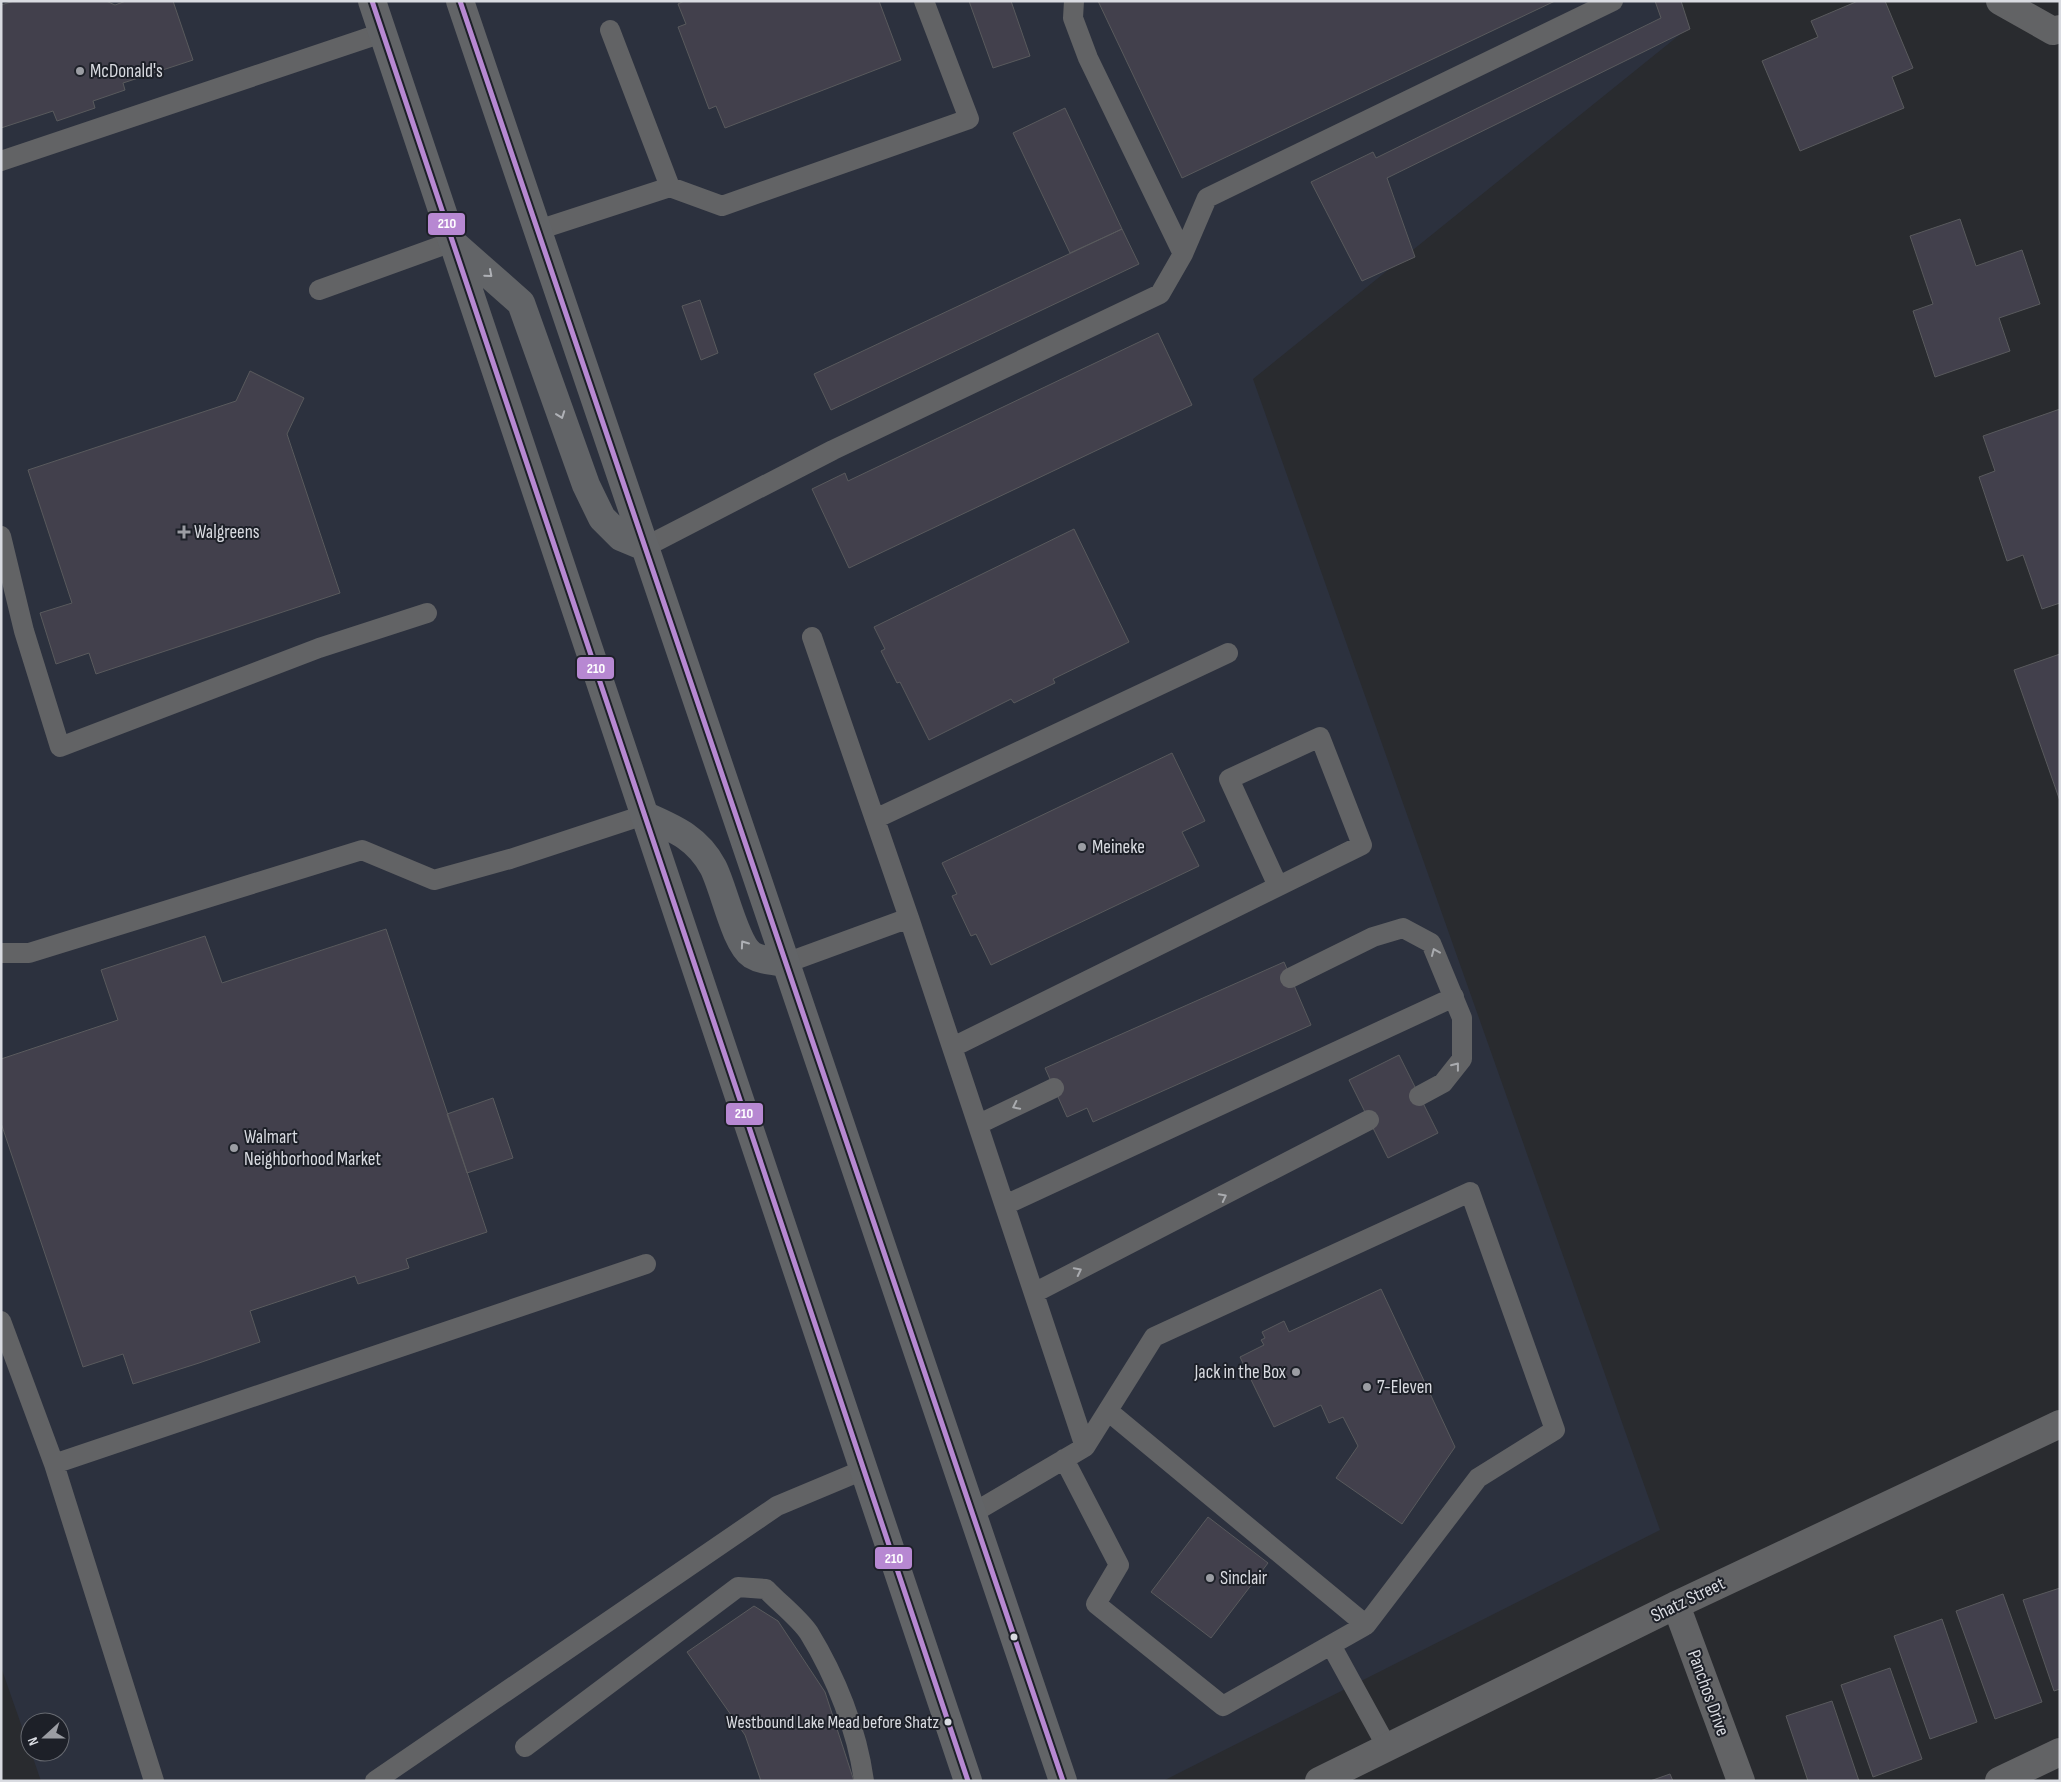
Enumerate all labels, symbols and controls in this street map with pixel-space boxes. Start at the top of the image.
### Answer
place label: McDonald's [90,60,163,83]
marker: McDonald's [74,65,86,77]
line badge: 210 [427,212,466,236]
text: 210 [438,215,456,232]
one-way arrow [483,268,492,277]
one-way arrow [555,410,565,419]
place label: Walgreens [194,521,260,544]
marker: Walgreens [178,526,190,538]
line badge: 210 [576,656,615,680]
text: 210 [587,660,605,677]
place label: Meineke [1092,836,1145,859]
marker: Meineke [1076,841,1088,853]
one-way arrow [741,941,750,950]
one-way arrow [1431,948,1441,957]
one-way arrow [1451,1063,1459,1072]
one-way arrow [1012,1100,1021,1110]
line badge: 210 [725,1102,764,1126]
text: 210 [735,1105,753,1122]
place label: Walmart Neighborhood Market [244,1126,381,1171]
marker: Walmart Neighborhood Market [228,1142,240,1154]
one-way arrow [1217,1193,1226,1203]
one-way arrow [1073,1267,1082,1277]
place label: Jack in the Box [1193,1361,1286,1384]
marker: Jack in the Box [1290,1366,1302,1378]
place label: 7-Eleven [1377,1376,1432,1399]
marker: 7-Eleven [1361,1381,1373,1393]
line badge: 210 [874,1546,913,1570]
text: 210 [885,1550,903,1567]
place label: Sinclair [1220,1567,1268,1590]
marker: Sinclair [1204,1572,1216,1584]
street label: Shatz Street [1647,1572,1729,1628]
unlabelled marker [1009,1632,1019,1642]
street label: Panchos Drive [1682,1647,1734,1739]
north arrow [20,1712,70,1762]
place label: Westbound Lake Mead before Shatz [726,1712,940,1733]
marker: Westbound Lake Mead before Shatz [943,1717,953,1727]
text: N [24,1735,43,1748]

